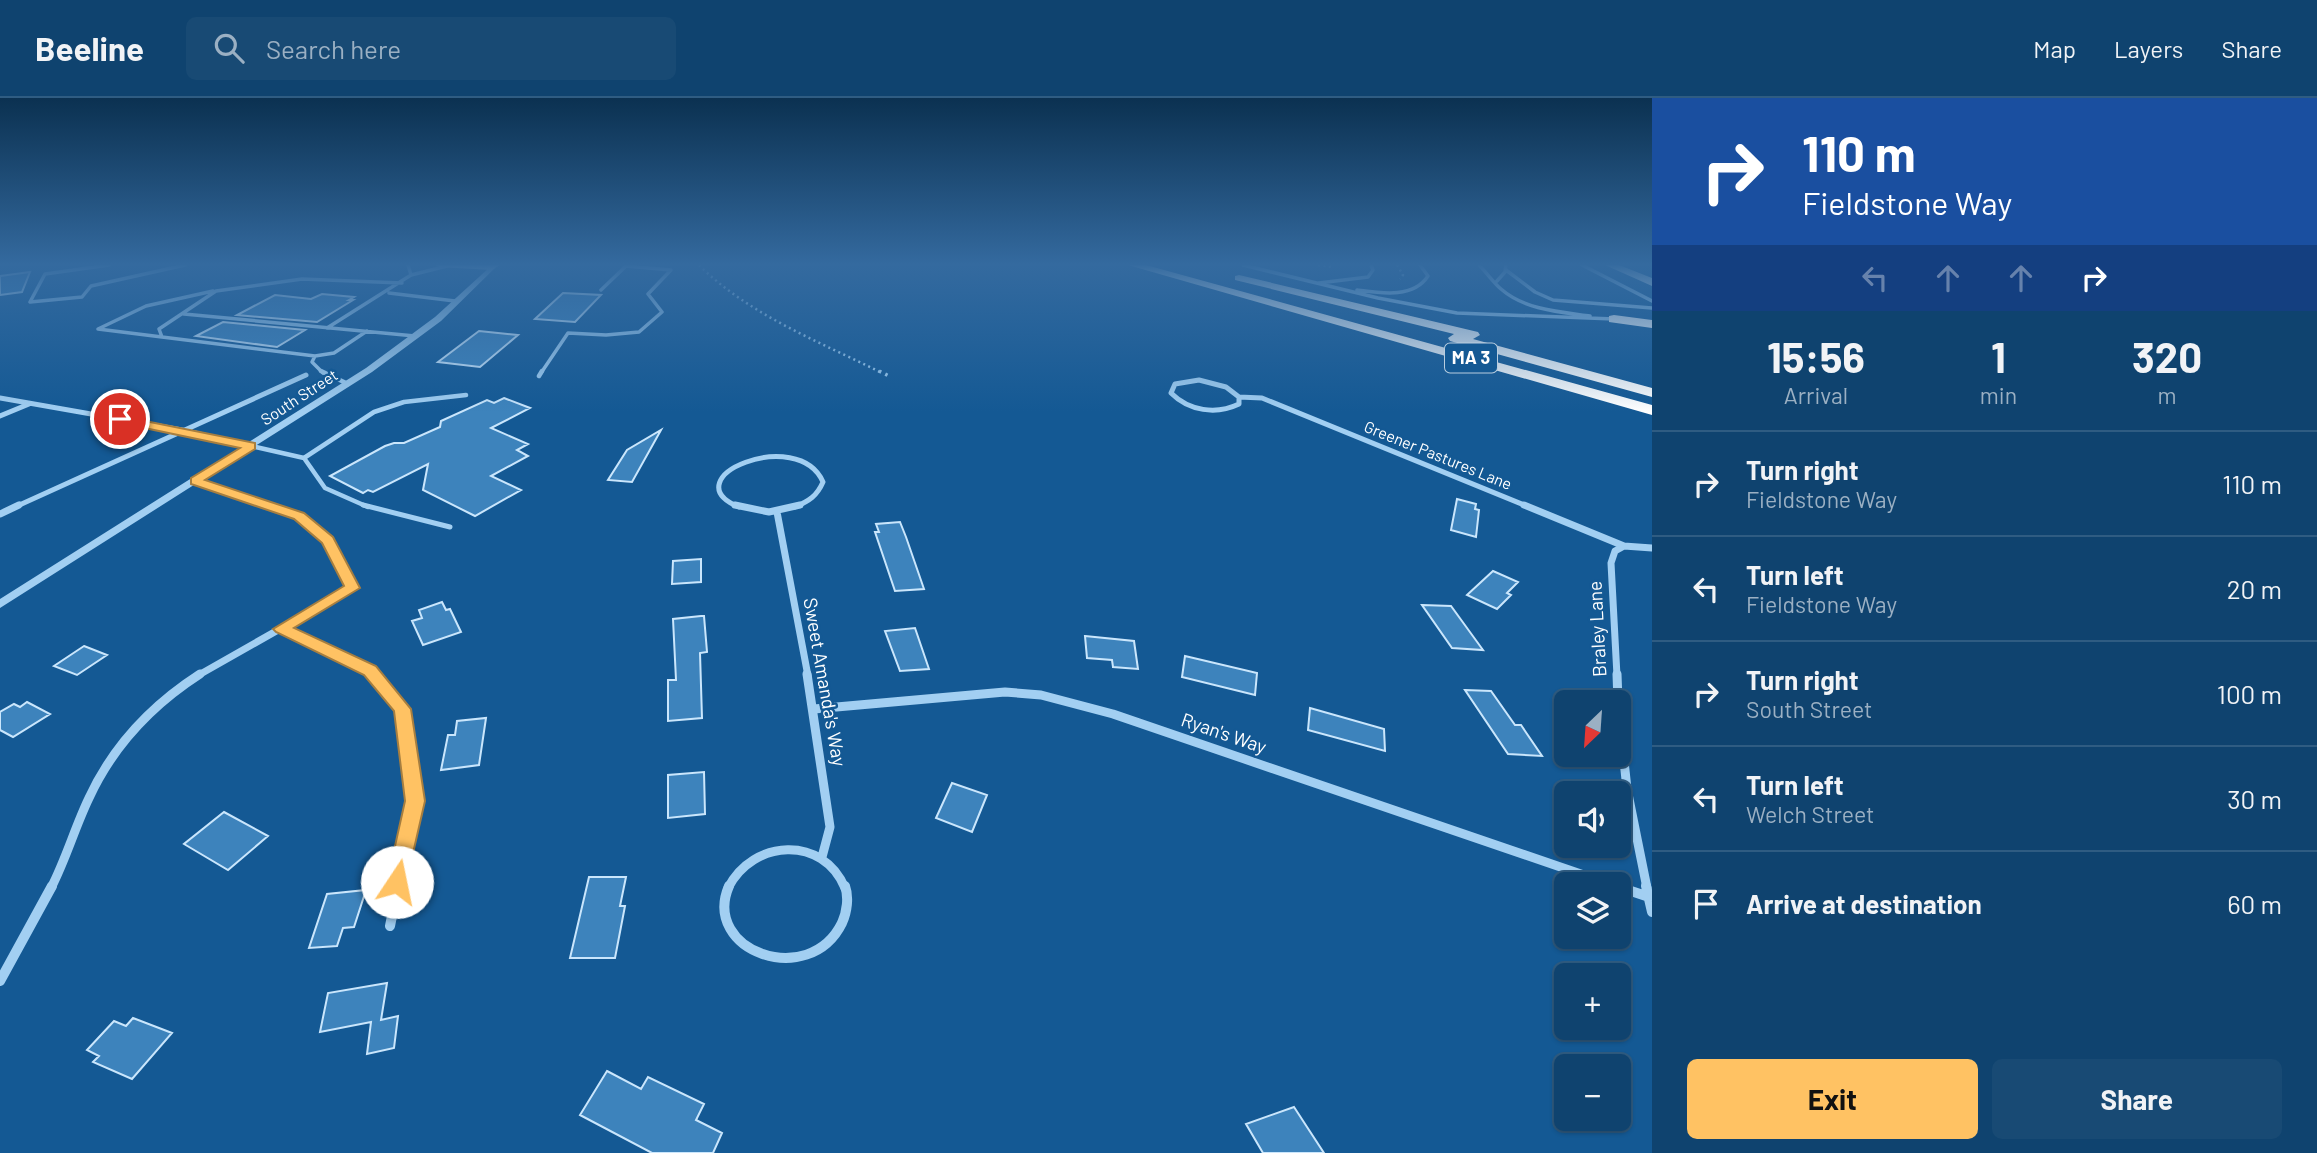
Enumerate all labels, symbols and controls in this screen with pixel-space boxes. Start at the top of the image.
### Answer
search box [186,17,676,80]
text: Beeline [35,28,144,68]
icon: search [210,29,248,67]
text: Search here [266,33,401,64]
text: Map [2033,34,2076,63]
text: Layers [2114,34,2183,63]
text: Share [2221,34,2282,63]
text: 110 m [1802,123,1916,182]
icon: right [1687,126,1778,217]
text: Fieldstone Way [1802,183,2012,221]
icon: left [1856,259,1894,297]
icon: ahead [1929,259,1967,297]
icon: ahead [2002,259,2040,297]
icon: right [2075,259,2113,297]
text: 15:56 [1767,331,1865,381]
text: 1 [1991,331,2006,381]
text: 320 [2132,331,2202,381]
road number: MA 3 [1445,344,1497,372]
street label: South Street [257,365,341,429]
text: Arrival [1784,381,1848,409]
text: min [1980,381,2017,409]
text: m [2158,381,2177,409]
pin [90,389,150,449]
icon: arrive [101,400,139,438]
street label: Greener Pastures Lane [1362,416,1515,493]
text: Turn right [1746,454,1859,485]
icon: right [1687,465,1725,503]
text: 110 m [2222,468,2282,499]
text: Fieldstone Way [1746,485,1897,513]
text: Turn left [1746,559,1844,590]
icon: left [1687,570,1725,608]
text: 20 m [2227,573,2282,604]
street label: Braley Lane [1583,580,1610,678]
text: Fieldstone Way [1746,590,1897,618]
street label: Sweet Amanda's Way [799,596,852,768]
text: Turn right [1746,664,1859,695]
icon: right [1687,675,1725,713]
text: 100 m [2217,678,2282,709]
north arrow [1554,690,1631,766]
map controls [1554,690,1631,1131]
text: South Street [1746,695,1872,723]
street label: Ryan's Way [1179,707,1270,758]
text: Turn left [1746,769,1844,800]
icon: left [1687,780,1725,818]
button: sound [1554,781,1631,858]
text: 30 m [2227,783,2282,814]
text: Welch Street [1746,800,1874,828]
position arrow [360,845,434,919]
button: layers [1554,872,1631,949]
icon: arrive [1687,885,1725,923]
text: Arrive at destination [1746,888,1982,919]
text: 60 m [2227,888,2282,919]
button: + [1554,963,1631,1040]
button: − [1554,1054,1631,1131]
button: Exit [1687,1059,1978,1139]
button: Share [1992,1059,2282,1139]

